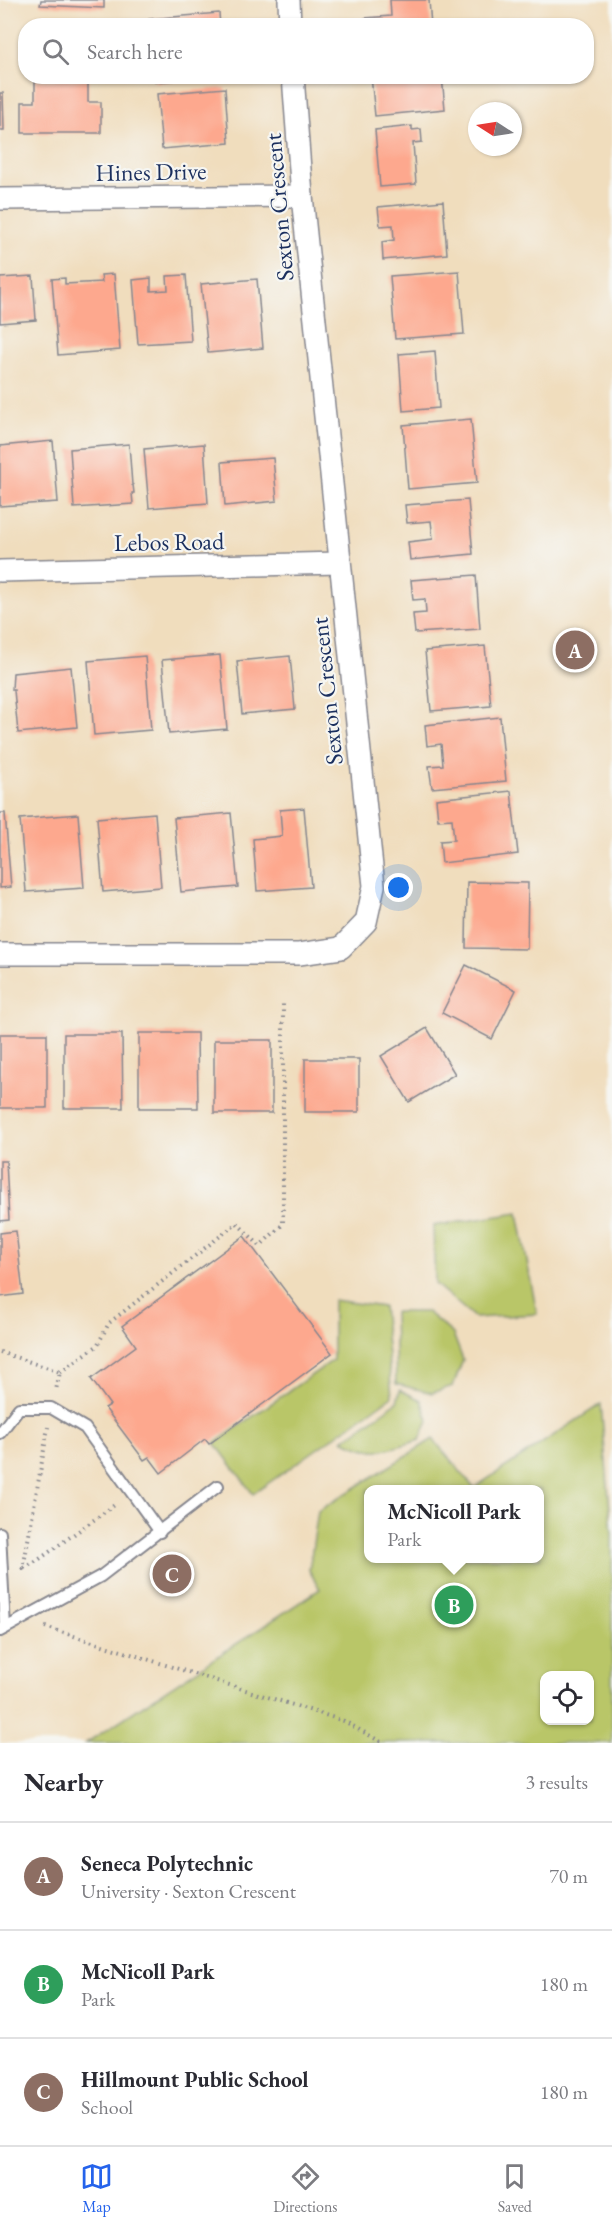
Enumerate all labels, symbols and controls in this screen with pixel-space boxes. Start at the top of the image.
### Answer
search box [18,18,594,84]
icon: search [39,35,72,68]
text: Search here [87,37,182,66]
north arrow [468,102,522,156]
street label: Sexton Crescent [257,131,300,282]
street label: Hines Drive [95,155,207,188]
street label: Lebos Road [114,525,225,558]
street label: Sexton Crescent [303,615,350,766]
pin: A [556,628,594,672]
your location [384,873,413,902]
popup [364,1485,544,1563]
text: McNicoll Park [387,1497,521,1526]
text: Park [387,1526,421,1552]
pin: C [152,1552,192,1596]
pin: B [434,1582,474,1628]
map controls [540,1671,594,1725]
button: locate [540,1671,594,1725]
text: Nearby [24,1765,104,1799]
text: 3 results [525,1769,588,1795]
text: Seneca Polytechnic [81,1849,253,1878]
text: A [36,1863,51,1889]
text: 70 m [549,1863,588,1889]
text: University · Sexton Crescent [81,1878,296,1904]
text: McNicoll Park [81,1957,215,1986]
text: B [37,1971,50,1997]
text: 180 m [540,1971,588,1997]
text: Park [81,1986,115,2012]
text: Hillmount Public School [81,2065,309,2094]
text: C [36,2079,51,2105]
text: 180 m [540,2079,588,2105]
text: School [81,2094,133,2120]
tab: Map [80,2160,113,2217]
tab: Directions [273,2160,338,2217]
tab: Saved [498,2160,532,2217]

